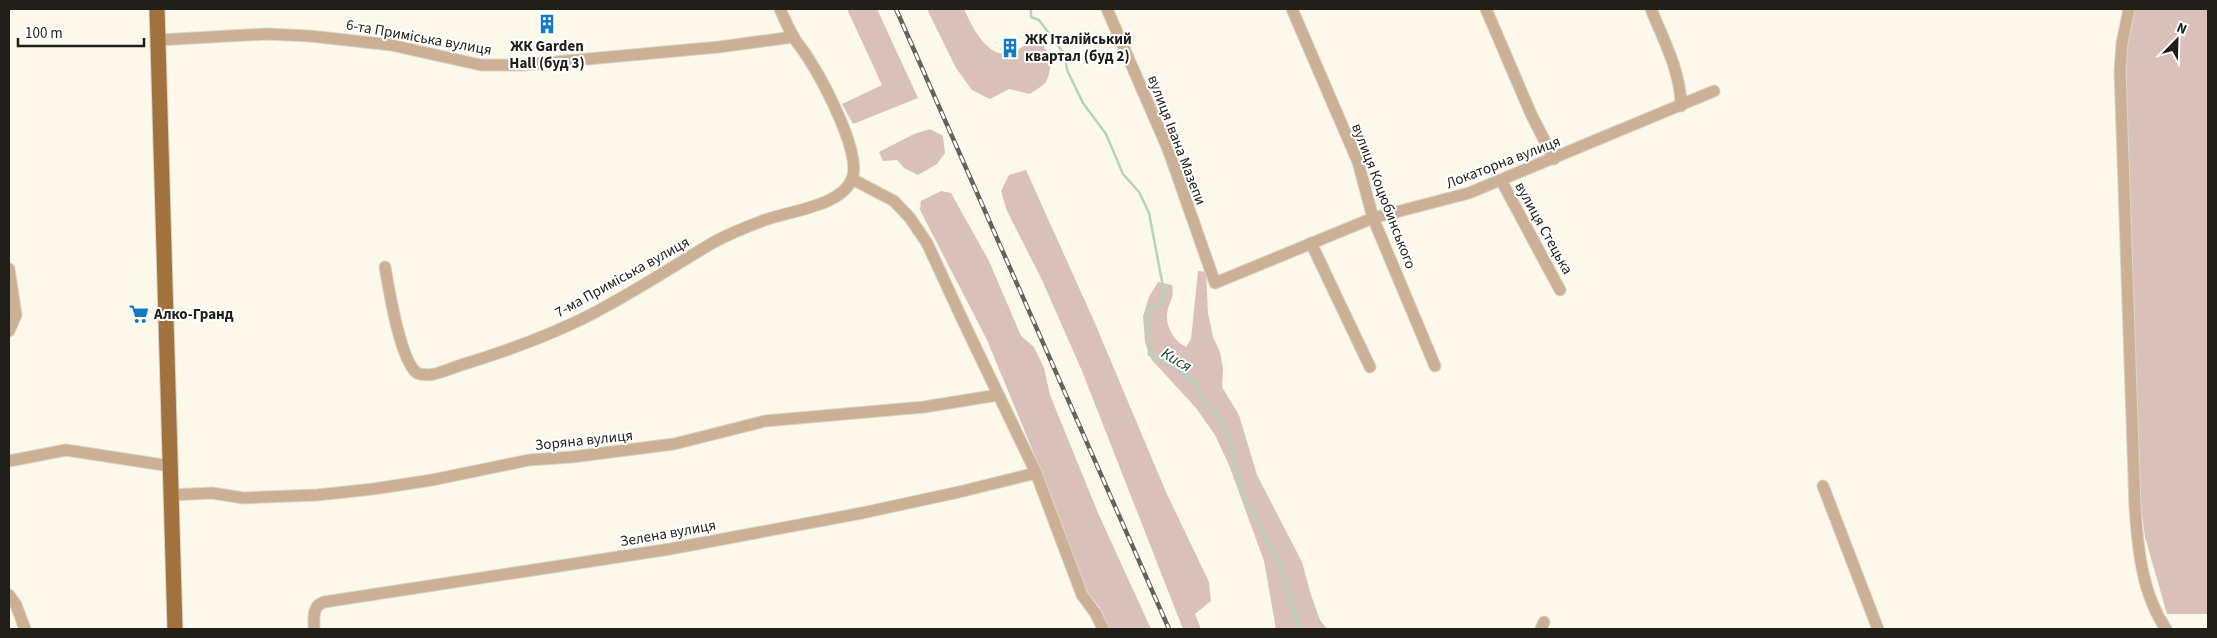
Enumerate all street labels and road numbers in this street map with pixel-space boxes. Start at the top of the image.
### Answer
street label: 6-та Приміська вулиця [344,14,493,61]
street label: вулиця Івана Мазепи [1142,72,1211,208]
street label: вулиця Коцюбинського [1346,120,1421,272]
street label: Локаторна вулиця [1443,131,1564,194]
street label: вулиця Стецька [1509,178,1578,278]
street label: 7-ма Приміська вулиця [551,232,693,323]
street label: Зоряна вулиця [534,425,634,456]
street label: Зелена вулиця [618,515,718,552]

